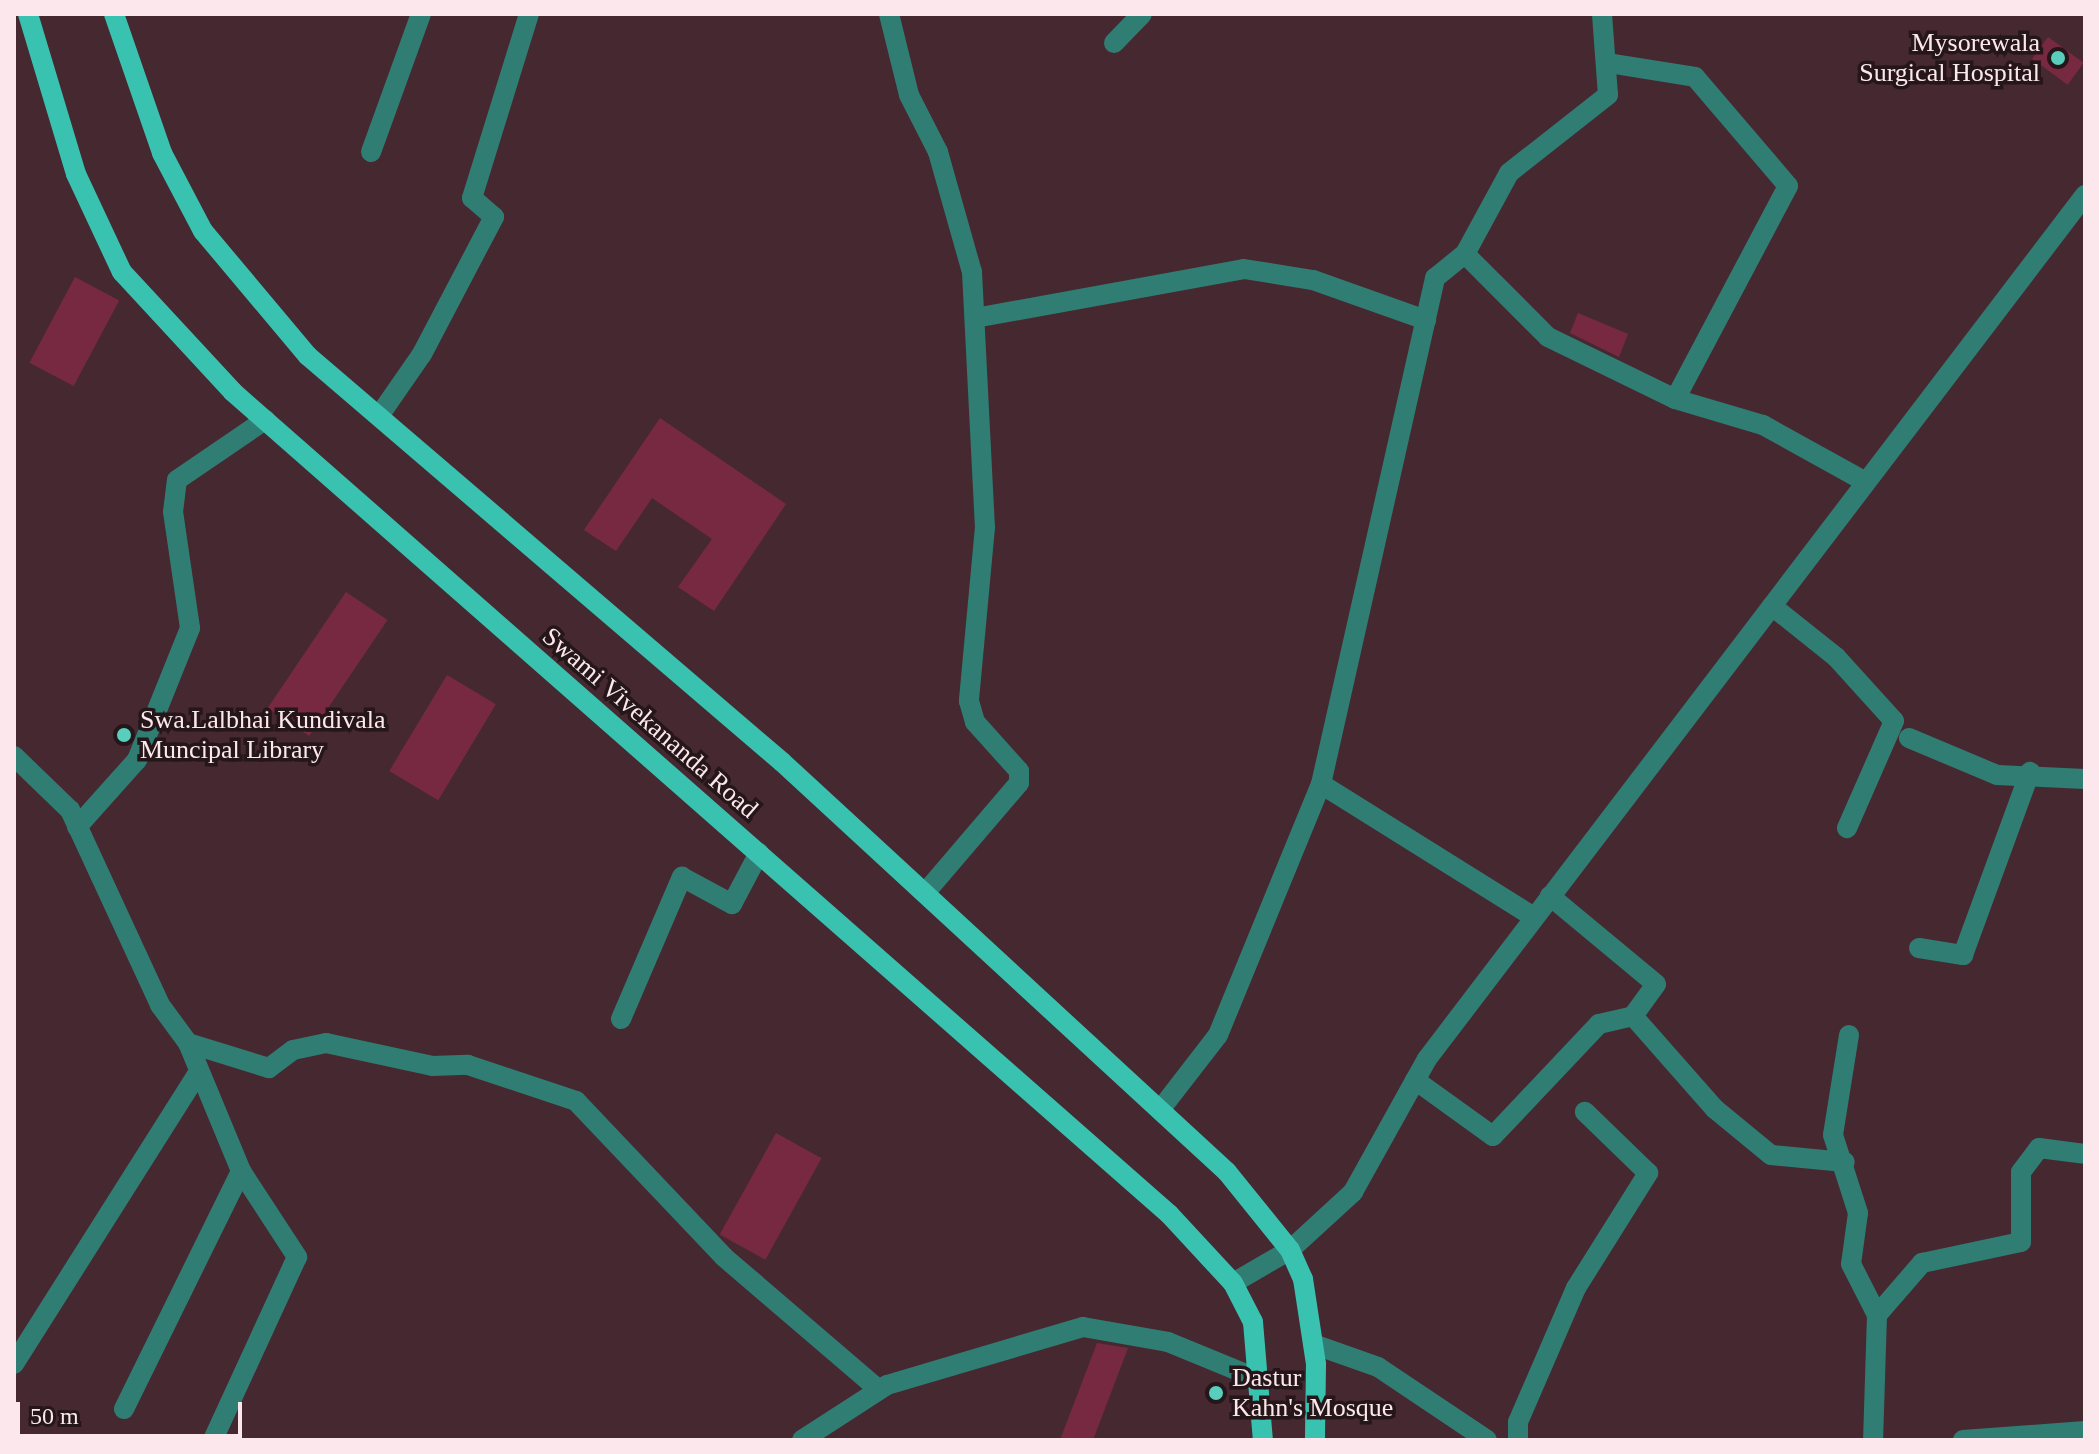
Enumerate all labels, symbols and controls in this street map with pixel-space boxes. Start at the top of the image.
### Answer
place label: Mysorewala Surgical Hospital [1859,27,2040,88]
marker: Mysorewala Surgical Hospital [2047,47,2069,69]
street label: Swami Vivekananda Road [536,621,764,825]
place label: Swa.Lalbhai Kundivala Muncipal Library [140,704,385,766]
marker: Swa.Lalbhai Kundivala Muncipal Library [115,726,133,744]
place label: Dastur Kahn's Mosque [1232,1362,1393,1424]
marker: Dastur Kahn's Mosque [1207,1384,1225,1402]
scale bar [20,1386,246,1436]
text: 50 m [30,1403,79,1429]

